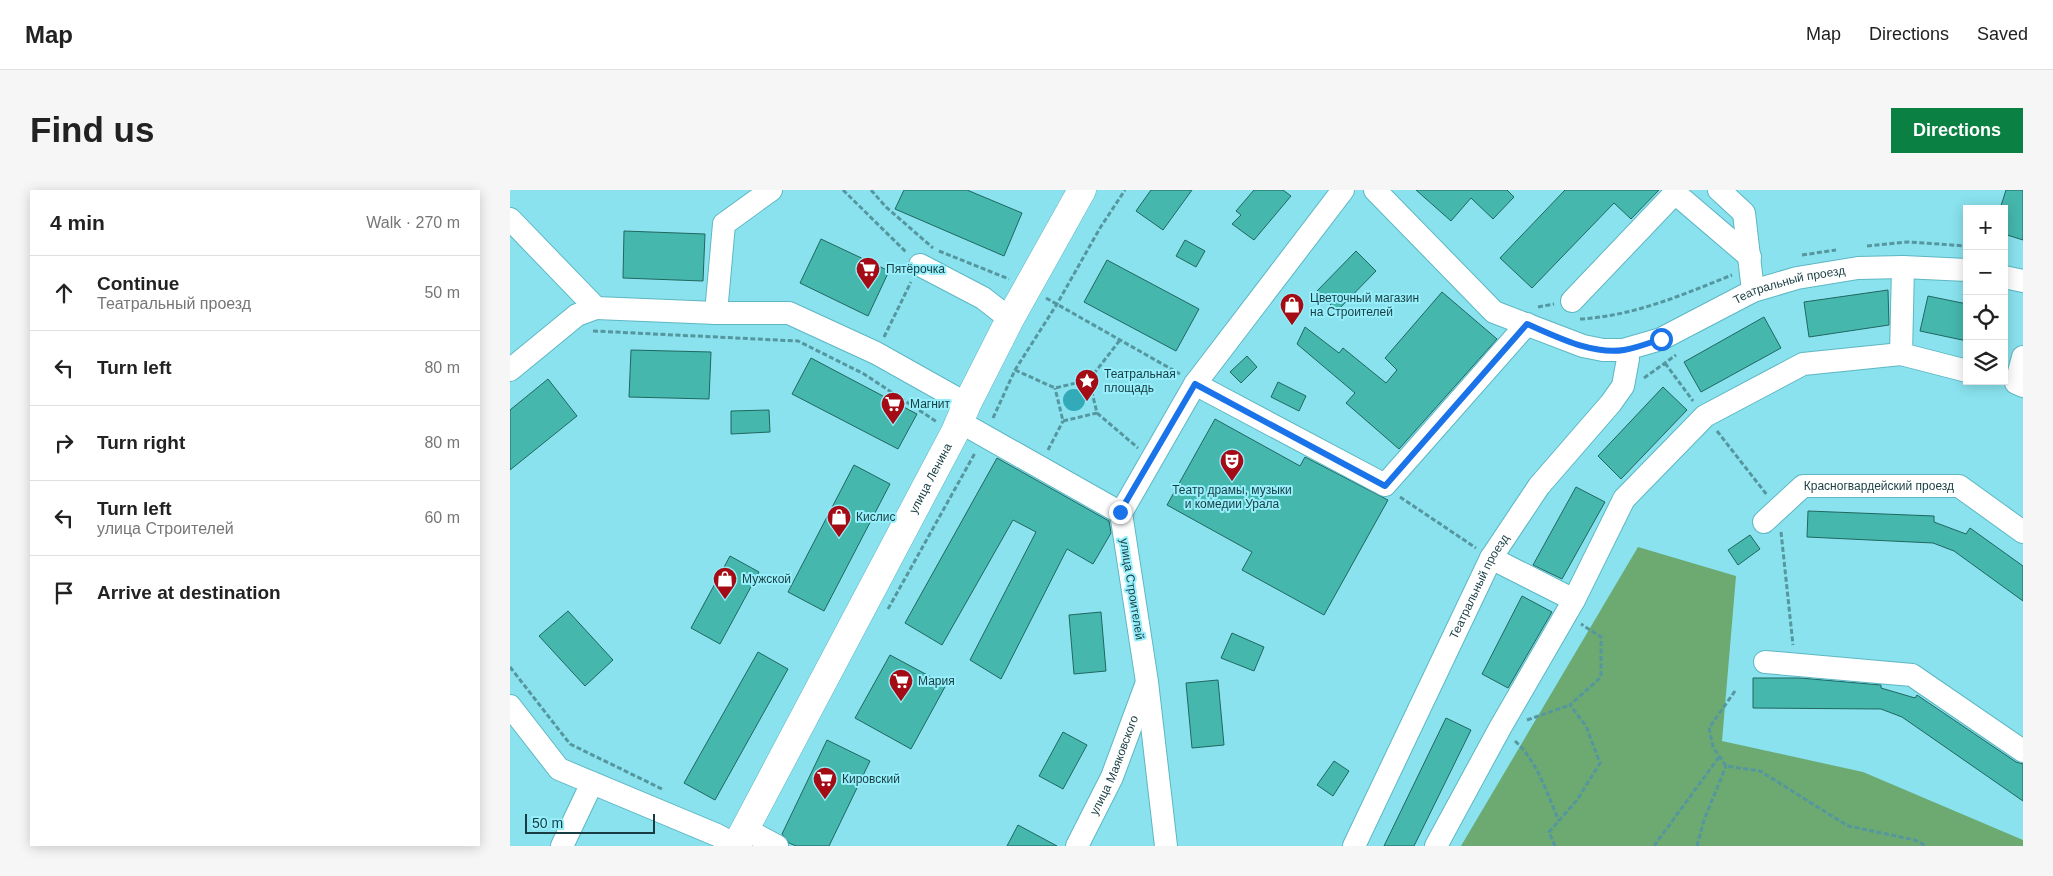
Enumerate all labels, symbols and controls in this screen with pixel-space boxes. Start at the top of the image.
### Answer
text: Map [25,21,73,48]
text: Map [1806,24,1841,44]
text: Directions [1869,24,1949,44]
text: Saved [1977,24,2028,44]
button: Directions [1891,108,2023,153]
text: Find us [30,110,154,149]
map controls [1963,205,2008,385]
button: + [1963,205,2008,250]
text: 4 min [50,211,105,234]
text: Walk · 270 m [366,214,460,231]
button: − [1963,250,2008,295]
supermarket icon: Пятёрочка [855,256,881,290]
place label: Пятёрочка [886,262,945,276]
street label: Театральный проезд [1731,263,1846,307]
text: Continue [97,273,179,294]
icon: ahead [50,279,78,307]
text: 50 m [424,284,460,301]
place label: Цветочный магазин на Строителей [1310,291,1419,319]
shop icon: Цветочный магазин на Строителей [1279,292,1305,326]
text: Театральный проезд [97,295,251,312]
button: locate [1963,295,2008,340]
route start [1650,328,1673,351]
button: layers [1963,340,2008,385]
icon: left [50,354,78,382]
text: Turn left [97,357,172,378]
text: 80 m [424,359,460,376]
place label: Театральная площадь [1104,367,1176,395]
place icon: Театральная площадь [1074,368,1100,402]
supermarket icon: Магнит [880,391,906,425]
place label: Магнит [910,397,951,411]
icon: right [50,429,78,457]
text: Turn right [97,432,185,453]
text: 80 m [424,434,460,451]
street label: улица Ленина [906,440,955,516]
theatre icon: Театр драмы, музыки и комедии Урала [1219,448,1245,482]
street label: Красногвардейский проезд [1804,479,1954,493]
place label: Театр драмы, музыки и комедии Урала [1172,483,1292,511]
text: Turn left [97,498,172,519]
route end [1109,501,1132,524]
icon: left [50,504,78,532]
shop icon: Кислис [826,504,852,538]
text: 60 m [424,509,460,526]
place label: Кислис [856,510,895,524]
text: улица Строителей [97,520,234,537]
street label: Театральный проезд [1447,532,1512,641]
street label: улица Строителей [1117,537,1147,641]
shop icon: Мужской [712,566,738,600]
place label: Мужской [742,572,791,586]
icon: arrive [50,579,78,607]
text: Arrive at destination [97,582,281,603]
supermarket icon: Мария [888,668,914,702]
place label: Мария [918,674,955,688]
street label: улица Маяковского [1087,713,1141,817]
supermarket icon: Кировский [812,766,838,800]
place label: Кировский [842,772,900,786]
scale bar [525,811,655,834]
text: 50 m [532,815,563,831]

